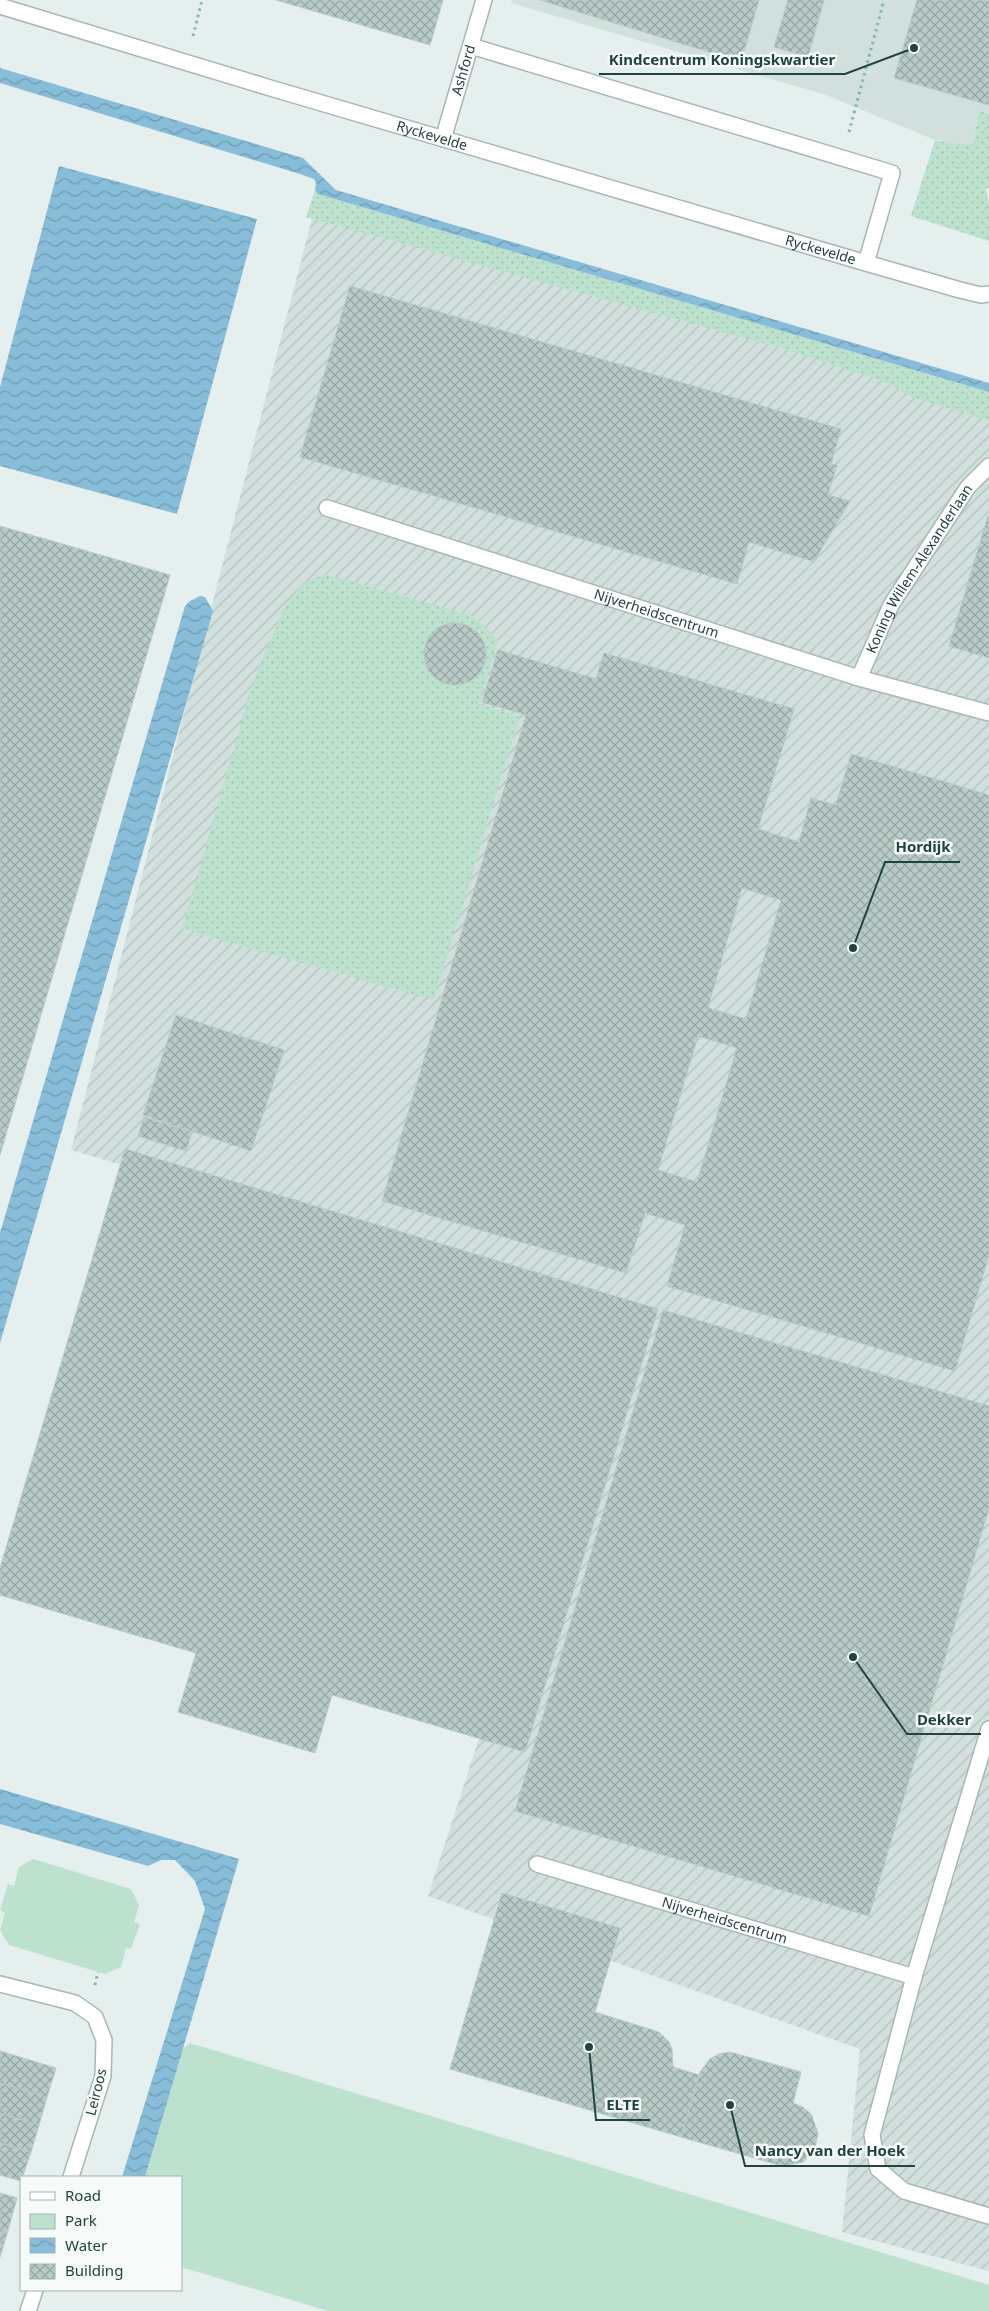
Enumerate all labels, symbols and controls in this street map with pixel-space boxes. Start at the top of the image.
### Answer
street label: Ashford [446,42,479,97]
callout: Kindcentrum Koningskwartier [599,44,845,74]
text: Kindcentrum Koningskwartier [609,49,836,69]
street label: Ryckevelde [394,116,470,154]
street label: Ryckevelde [783,230,858,269]
street label: Koning Willem-Alexanderlaan [861,480,976,656]
street label: Nijverheidscentrum [592,584,722,642]
callout: Hordijk [885,832,960,862]
text: Hordijk [896,836,951,856]
callout: Dekker [907,1704,981,1734]
text: Dekker [917,1709,971,1729]
street label: Nijverheidscentrum [660,1892,790,1948]
street label: Leiroos [80,2066,111,2117]
callout: ELTE [596,2090,650,2120]
text: ELTE [606,2094,640,2114]
callout: Nancy van der Hoek [745,2136,915,2166]
text: Nancy van der Hoek [755,2140,906,2160]
legend [20,2176,182,2291]
text: Road [65,2185,101,2205]
text: Park [65,2210,97,2230]
text: Water [65,2235,107,2255]
text: Building [65,2260,123,2280]

